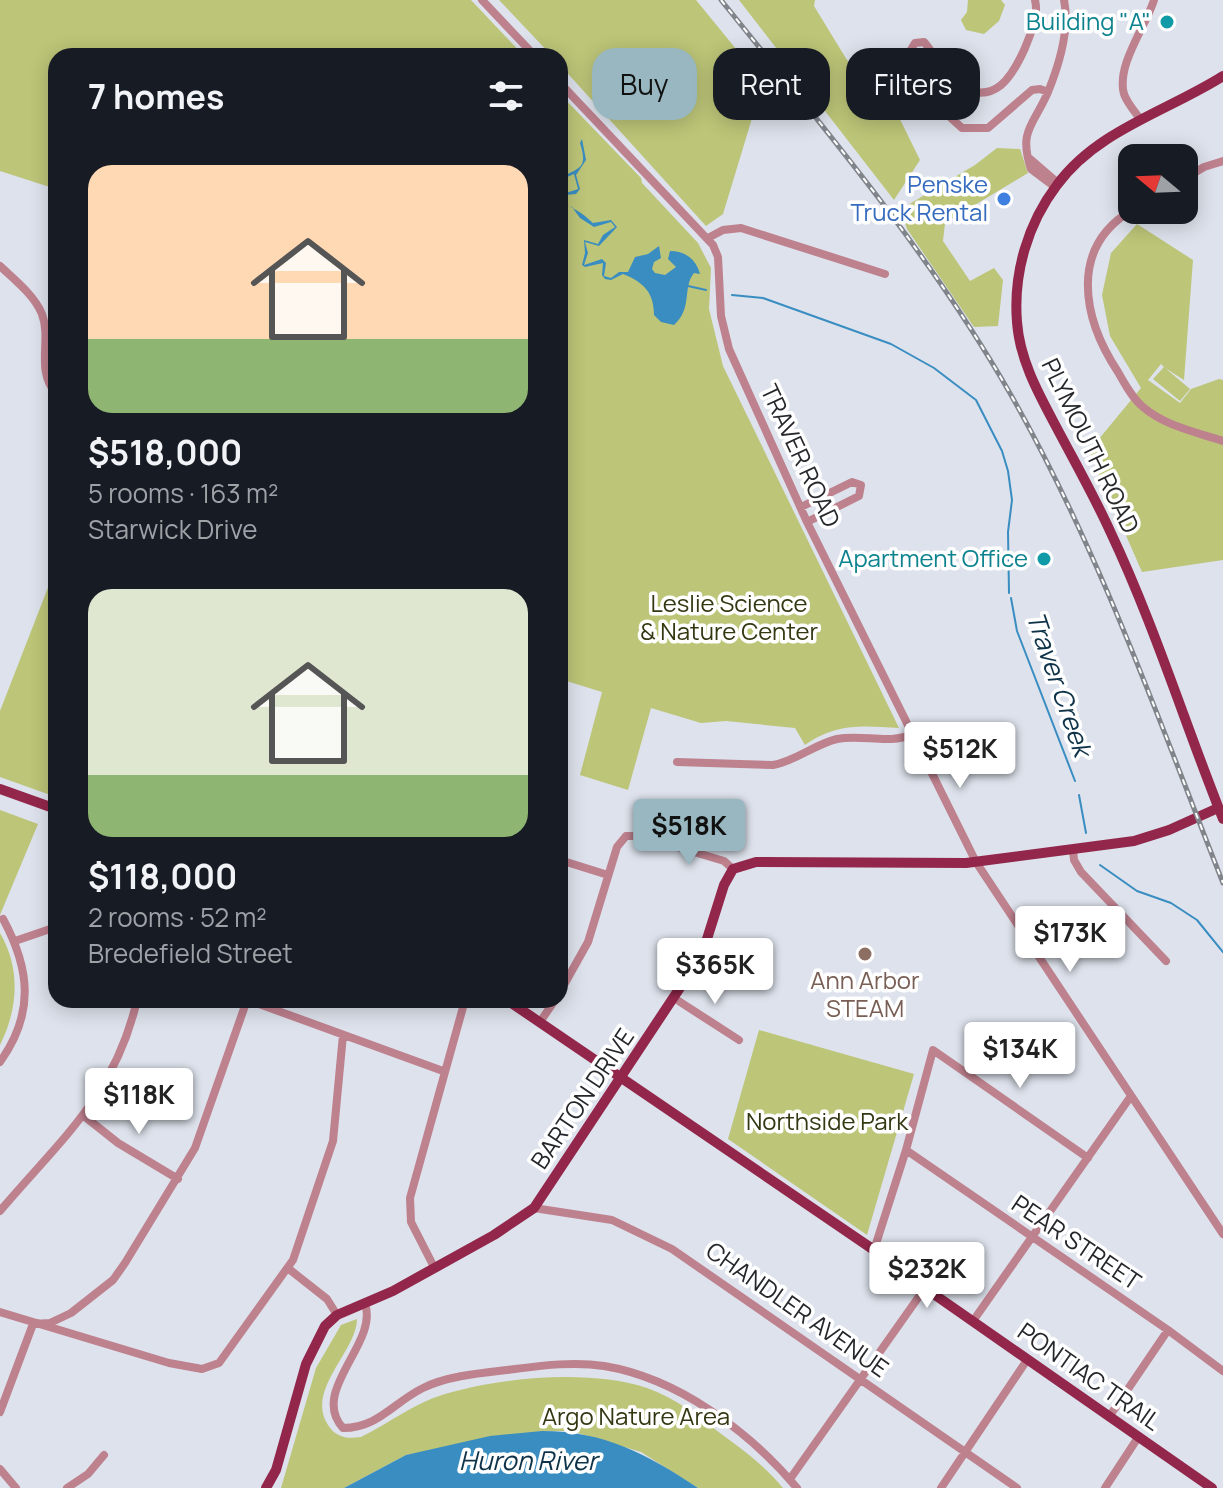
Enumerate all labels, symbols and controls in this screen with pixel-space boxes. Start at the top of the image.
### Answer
place label: Building "A" [1026,4,1151,37]
marker: Building "A" [1158,13,1176,31]
chip: Buy [592,48,697,120]
chip: Rent [713,48,830,120]
chip: Filters [846,48,980,120]
text: 7 homes [88,73,224,119]
icon: filters [484,74,528,118]
north arrow [1118,144,1198,224]
map controls [1118,144,1198,224]
place label: Penske Truck Rental [850,167,988,228]
marker: Penske Truck Rental [995,190,1013,208]
icon: home [236,217,380,361]
street label: PLYMOUTH ROAD [1035,352,1148,538]
street label: TRAVER ROAD [754,378,849,532]
text: $518,000 [88,429,242,475]
text: 5 rooms · 163 m² [88,475,278,511]
text: Starwick Drive [88,511,258,547]
place label: Apartment Office [838,541,1028,574]
marker: Apartment Office [1035,550,1053,568]
park label: Leslie Science & Nature Center [640,586,818,647]
water label: Traver Creek [1018,607,1103,765]
icon: home [236,641,380,785]
pin: $512K [904,722,1016,790]
text: $512K [922,730,998,766]
pin: $518K [633,799,745,867]
text: $518K [651,807,727,843]
text: $118,000 [88,853,237,899]
text: 2 rooms · 52 m² [88,899,267,935]
pin: $173K [1014,906,1126,974]
text: $173K [1033,914,1107,950]
text: Bredefield Street [88,935,293,971]
pin: $365K [659,938,771,1006]
marker: Ann Arbor STEAM [856,945,874,963]
text: $365K [675,946,755,982]
place label: Ann Arbor STEAM [810,963,920,1024]
street label: BARTON DRIVE [523,1021,641,1175]
pin: $134K [964,1022,1076,1090]
text: $134K [982,1030,1058,1066]
pin: $118K [83,1068,195,1136]
text: $118K [103,1076,175,1112]
park label: Northside Park [746,1104,909,1137]
street label: PEAR STREET [1006,1186,1148,1298]
street label: CHANDLER AVENUE [700,1233,896,1384]
pin: $232K [871,1242,983,1310]
text: $232K [887,1250,967,1286]
street label: PONTIAC TRAIL [1012,1314,1168,1437]
park label: Argo Nature Area [542,1399,730,1432]
water label: Huron River [459,1442,601,1478]

